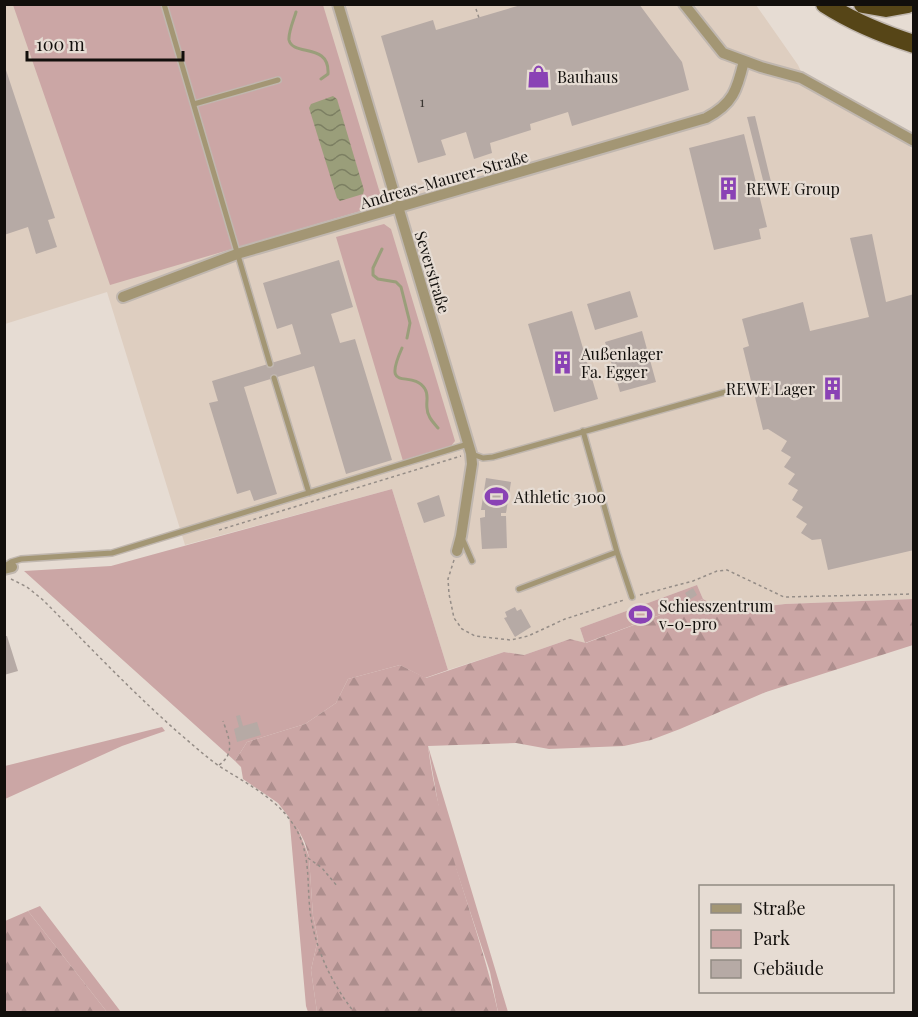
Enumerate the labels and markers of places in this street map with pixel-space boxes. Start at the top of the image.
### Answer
shop icon: Bauhaus [526,63,552,89]
place label: Bauhaus [557,66,618,87]
building icon: REWE Group [715,175,741,201]
place label: REWE Group [746,178,840,199]
place label: Außenlager Fa. Egger [580,343,663,382]
building icon: Außenlager Fa. Egger [550,349,576,375]
building icon: REWE Lager [820,375,846,401]
place label: REWE Lager [726,378,815,399]
sports icon: Athletic 3100 [483,483,509,509]
place label: Athletic 3100 [513,486,606,507]
place label: Schiesszentrum v-0-pro [658,595,773,634]
sports icon: Schiesszentrum v-0-pro [628,601,654,627]

